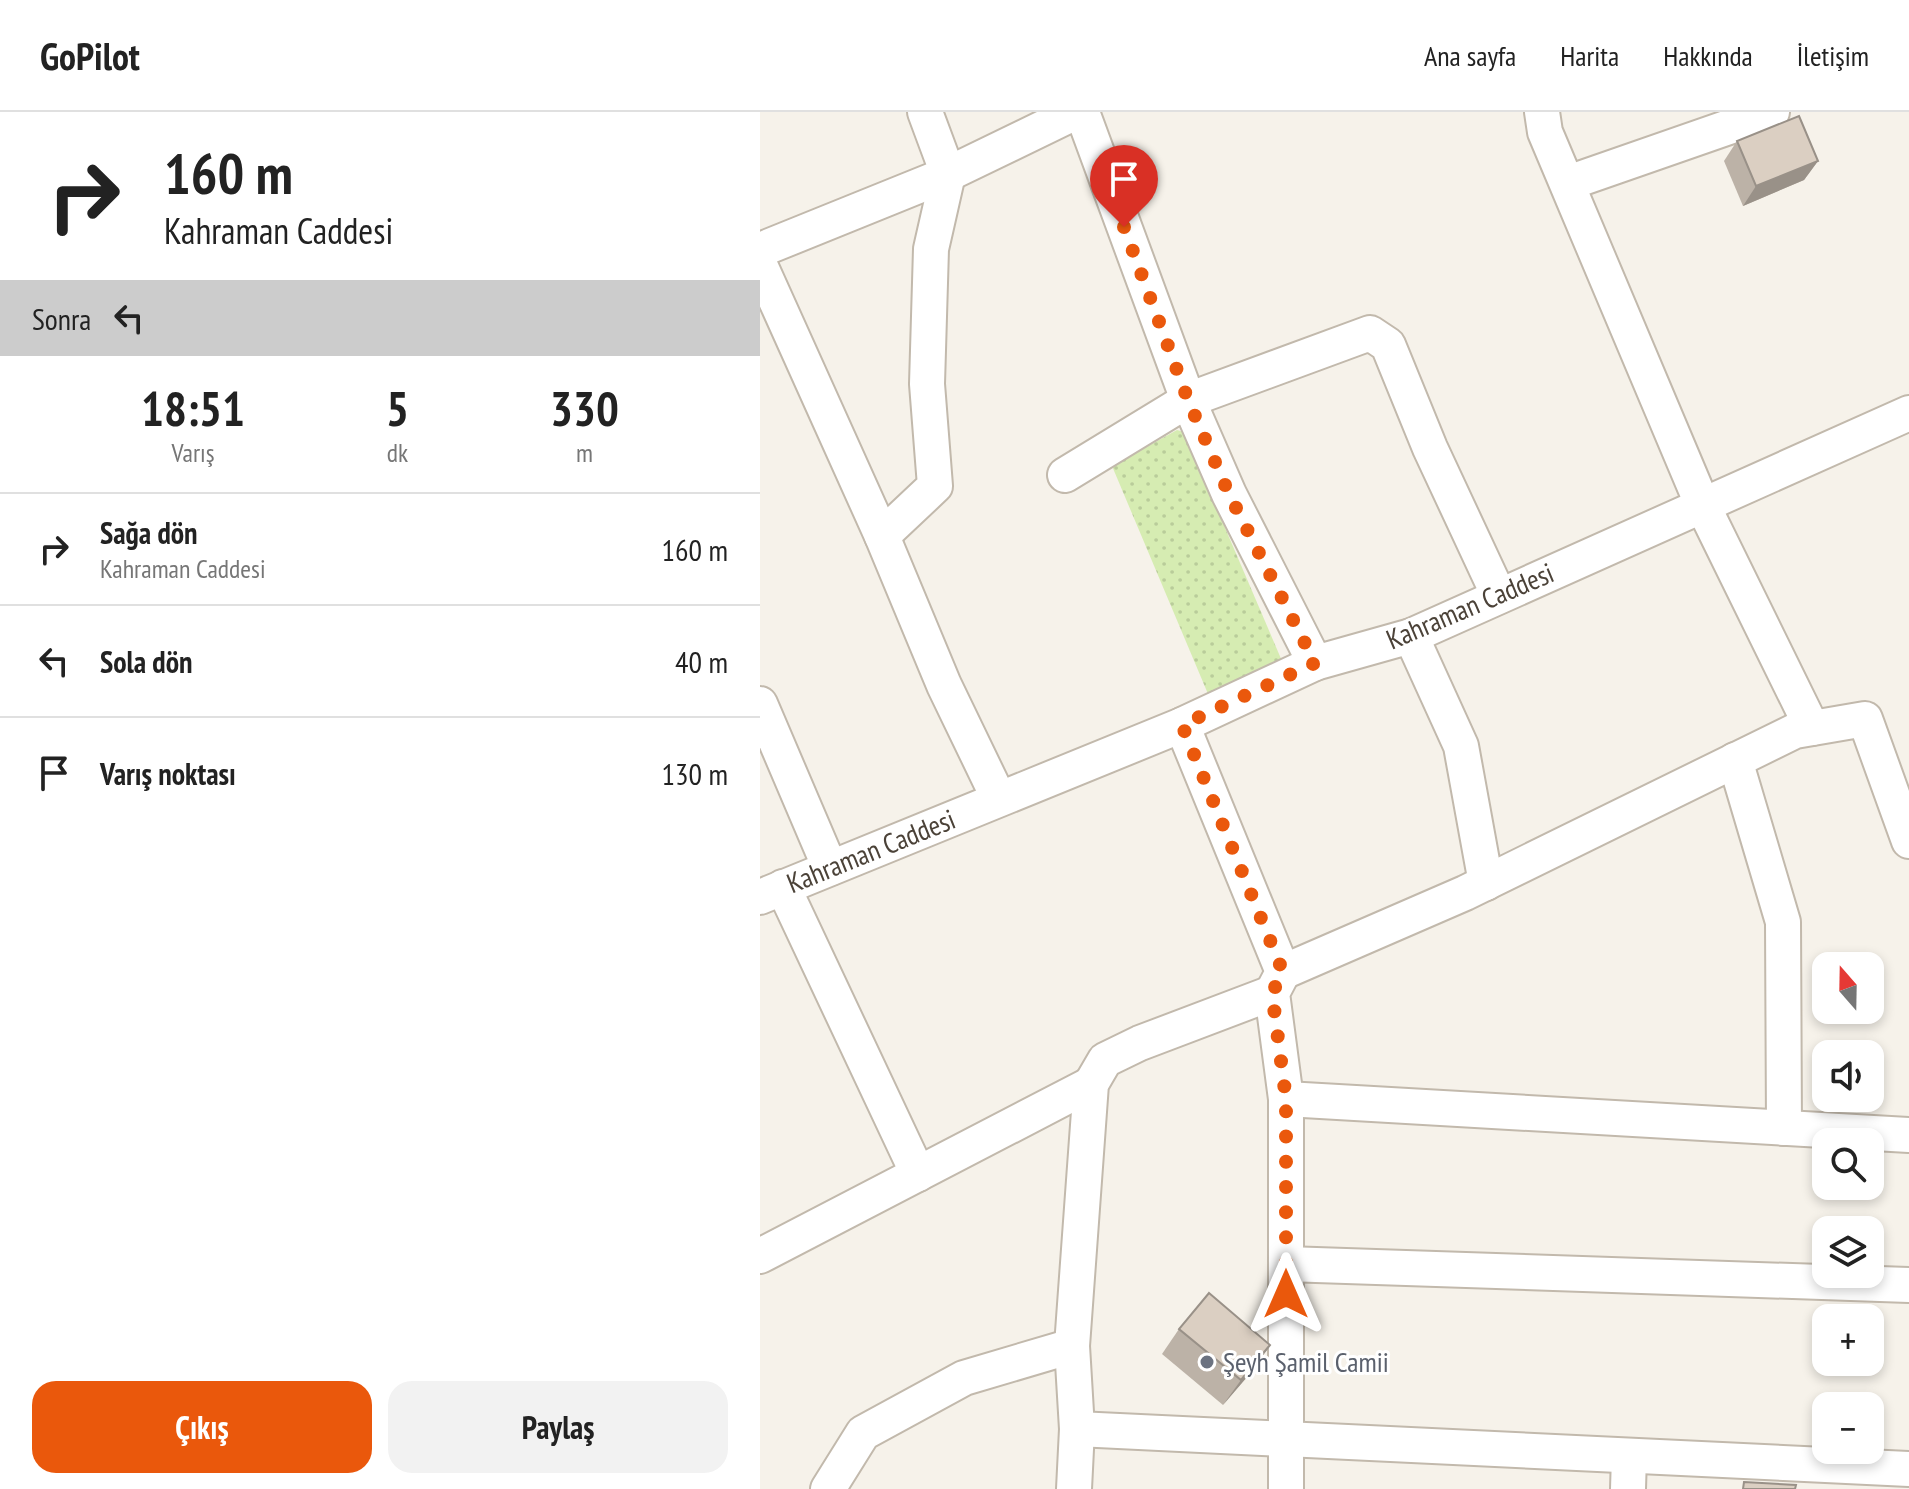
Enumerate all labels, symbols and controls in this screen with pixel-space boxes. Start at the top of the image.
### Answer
text: GoPilot [40,31,140,80]
text: Ana sayfa [1424,37,1516,74]
text: Harita [1560,37,1619,74]
text: Hakkında [1663,37,1753,74]
text: İletişim [1797,37,1869,74]
text: 160 m [164,137,293,209]
icon: right [32,144,136,248]
pin [1090,145,1158,227]
icon: arrive [1102,157,1146,201]
text: Kahraman Caddesi [164,207,393,254]
icon: left [107,296,151,340]
text: Sonra [32,299,91,338]
text: 18:51 [141,377,245,439]
text: 5 [386,377,409,439]
text: 330 [550,377,619,439]
text: Varış [172,436,214,469]
text: dk [387,436,408,469]
text: m [576,436,593,469]
text: Sağa dön [100,513,198,552]
icon: right [32,527,76,571]
text: 160 m [662,530,728,569]
text: Kahraman Caddesi [100,552,266,585]
street label: Kahraman Caddesi [1381,554,1559,657]
icon: left [32,639,76,683]
text: Sola dön [100,642,193,681]
text: 40 m [675,642,728,681]
icon: arrive [32,751,76,795]
text: Varış noktası [100,754,236,793]
text: 130 m [662,754,728,793]
street label: Kahraman Caddesi [781,800,960,901]
north arrow [1812,952,1884,1024]
map controls [1812,952,1884,1464]
button: sound [1812,1040,1884,1112]
button: search [1812,1128,1884,1200]
button: layers [1812,1216,1884,1288]
position arrow [1244,1252,1328,1336]
button: + [1812,1304,1884,1376]
place label: Şeyh Şamil Camii [1223,1343,1389,1380]
marker: Şeyh Şamil Camii [1198,1353,1216,1371]
button: Çıkış [32,1381,372,1473]
button: Paylaş [388,1381,728,1473]
button: − [1812,1392,1884,1464]

